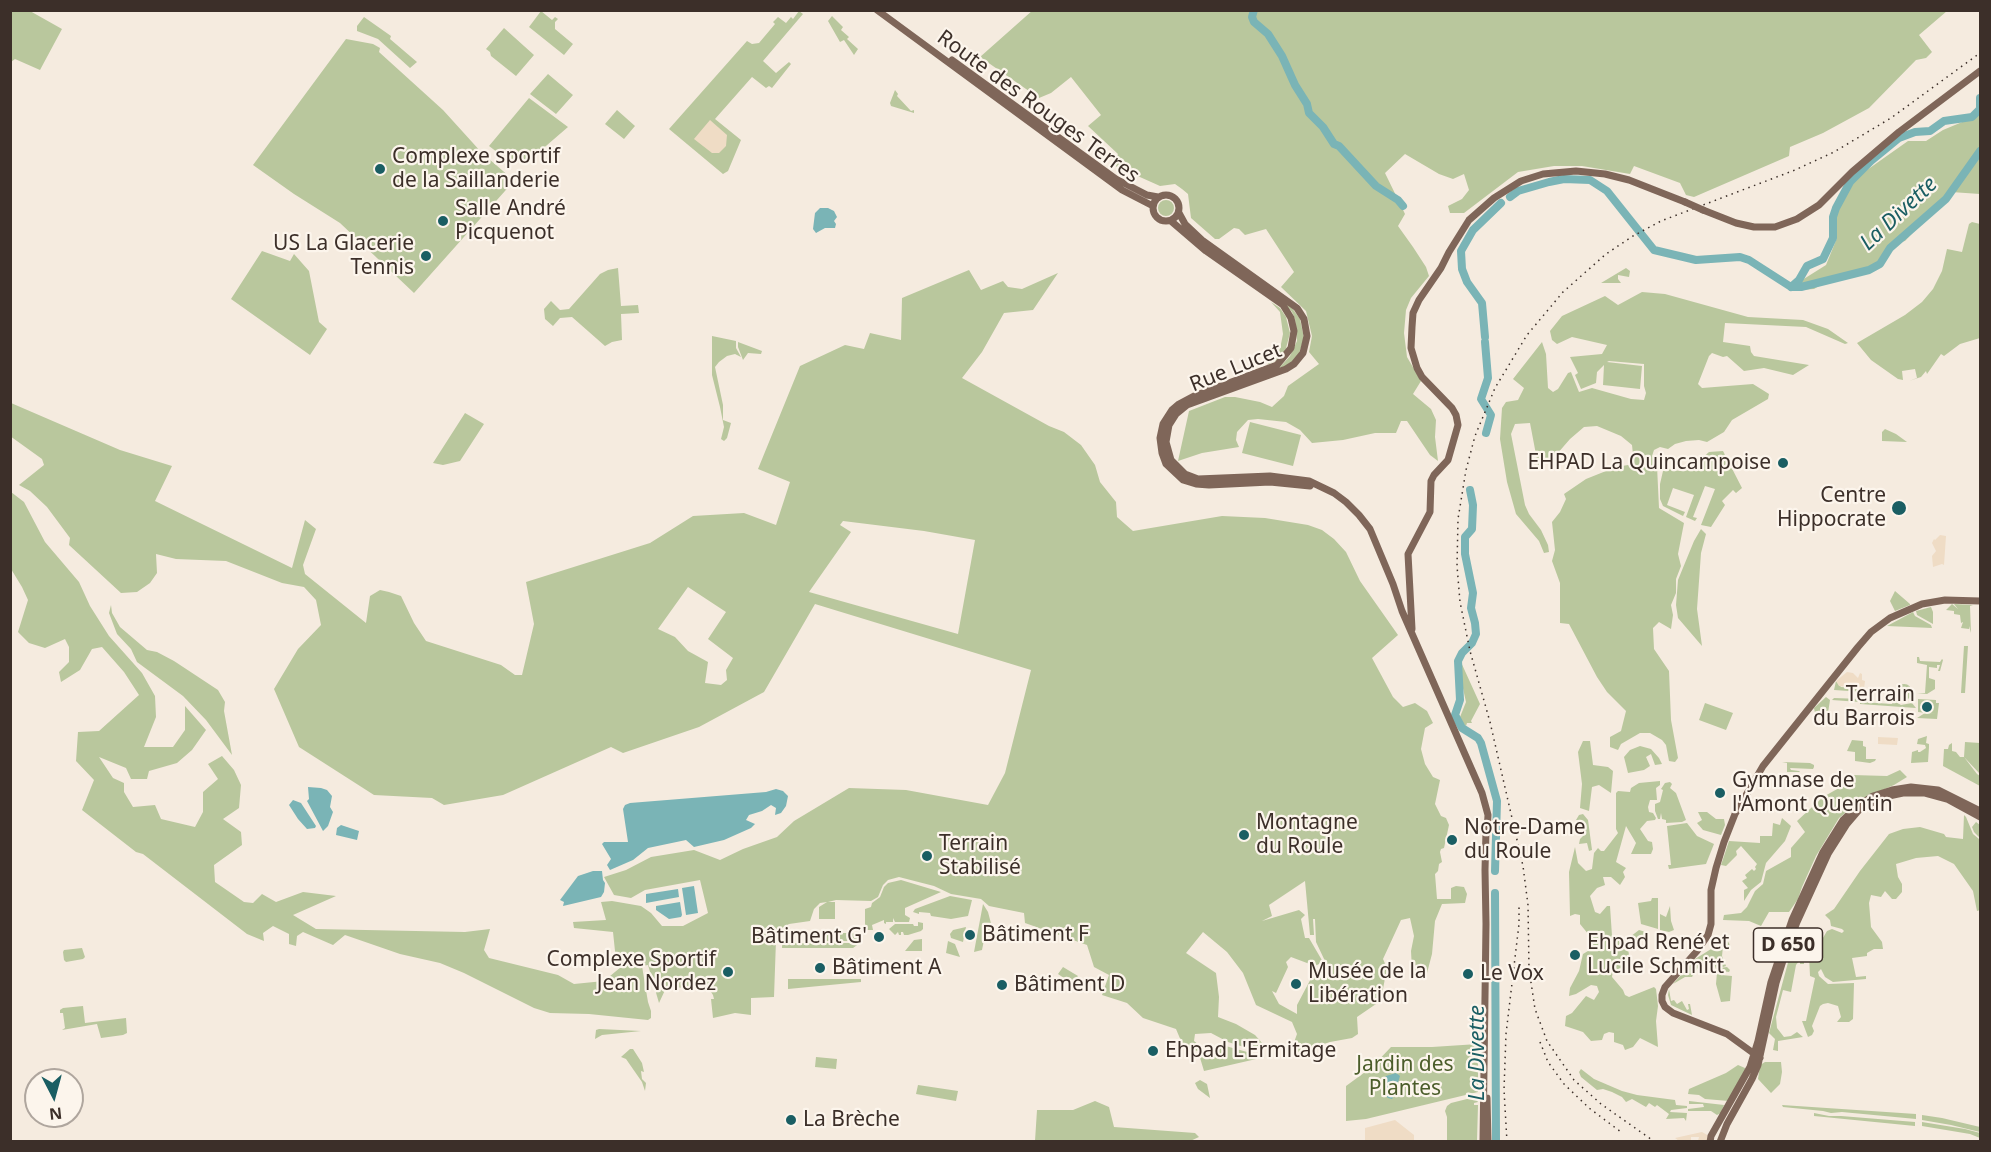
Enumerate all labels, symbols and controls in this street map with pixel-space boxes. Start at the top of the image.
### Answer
street label: Route des Rouges Terres [932,25,1144,189]
place label: Complexe sportif de la Saillanderie [392,144,560,194]
marker: Complexe sportif de la Saillanderie [373,162,387,176]
water label: La Divette [1855,172,1943,256]
place label: Salle André Picquenot [455,196,566,246]
marker: Salle André Picquenot [436,214,450,228]
place label: US La Glacerie Tennis [273,231,414,281]
marker: US La Glacerie Tennis [419,249,433,263]
street label: Rue Lucet [1186,338,1286,398]
place label: EHPAD La Quincampoise [1527,450,1771,476]
marker: EHPAD La Quincampoise [1776,456,1790,470]
place label: Centre Hippocrate [1777,483,1886,533]
marker: Centre Hippocrate [1890,499,1908,517]
place label: Terrain du Barrois [1813,682,1915,732]
marker: Terrain du Barrois [1920,700,1934,714]
place label: Gymnase de l'Amont Quentin [1732,768,1893,818]
marker: Gymnase de l'Amont Quentin [1713,786,1727,800]
place label: Montagne du Roule [1256,810,1358,860]
place label: Notre-Dame du Roule [1464,815,1586,865]
marker: Montagne du Roule [1237,828,1251,842]
place label: Terrain Stabilisé [939,831,1021,881]
marker: Notre-Dame du Roule [1445,833,1459,847]
marker: Terrain Stabilisé [920,849,934,863]
place label: Bâtiment F [982,922,1089,948]
place label: Bâtiment G' [751,924,867,950]
marker: Bâtiment F [963,928,977,942]
road number: D 650 [1754,928,1822,962]
marker: Bâtiment G' [872,930,886,944]
place label: Ehpad René et Lucile Schmitt [1587,930,1729,980]
place label: Complexe Sportif Jean Nordez [547,947,716,997]
marker: Ehpad René et Lucile Schmitt [1568,948,1582,962]
place label: Bâtiment A [832,955,941,981]
place label: Musée de la Libération [1308,959,1427,1009]
marker: Bâtiment A [813,961,827,975]
place label: Le Vox [1480,961,1544,987]
marker: Complexe Sportif Jean Nordez [721,965,735,979]
marker: Le Vox [1461,967,1475,981]
place label: Bâtiment D [1014,972,1125,998]
marker: Musée de la Libération [1289,977,1303,991]
marker: Bâtiment D [995,978,1009,992]
water label: La Divette [1465,1005,1491,1101]
place label: Ehpad L'Ermitage [1165,1038,1336,1064]
marker: Ehpad L'Ermitage [1146,1044,1160,1058]
park label: Jardin des Plantes [1356,1052,1454,1102]
north arrow [24,1068,84,1128]
text: N [48,1102,63,1126]
place label: La Brèche [803,1107,900,1133]
marker: La Brèche [784,1113,798,1127]

